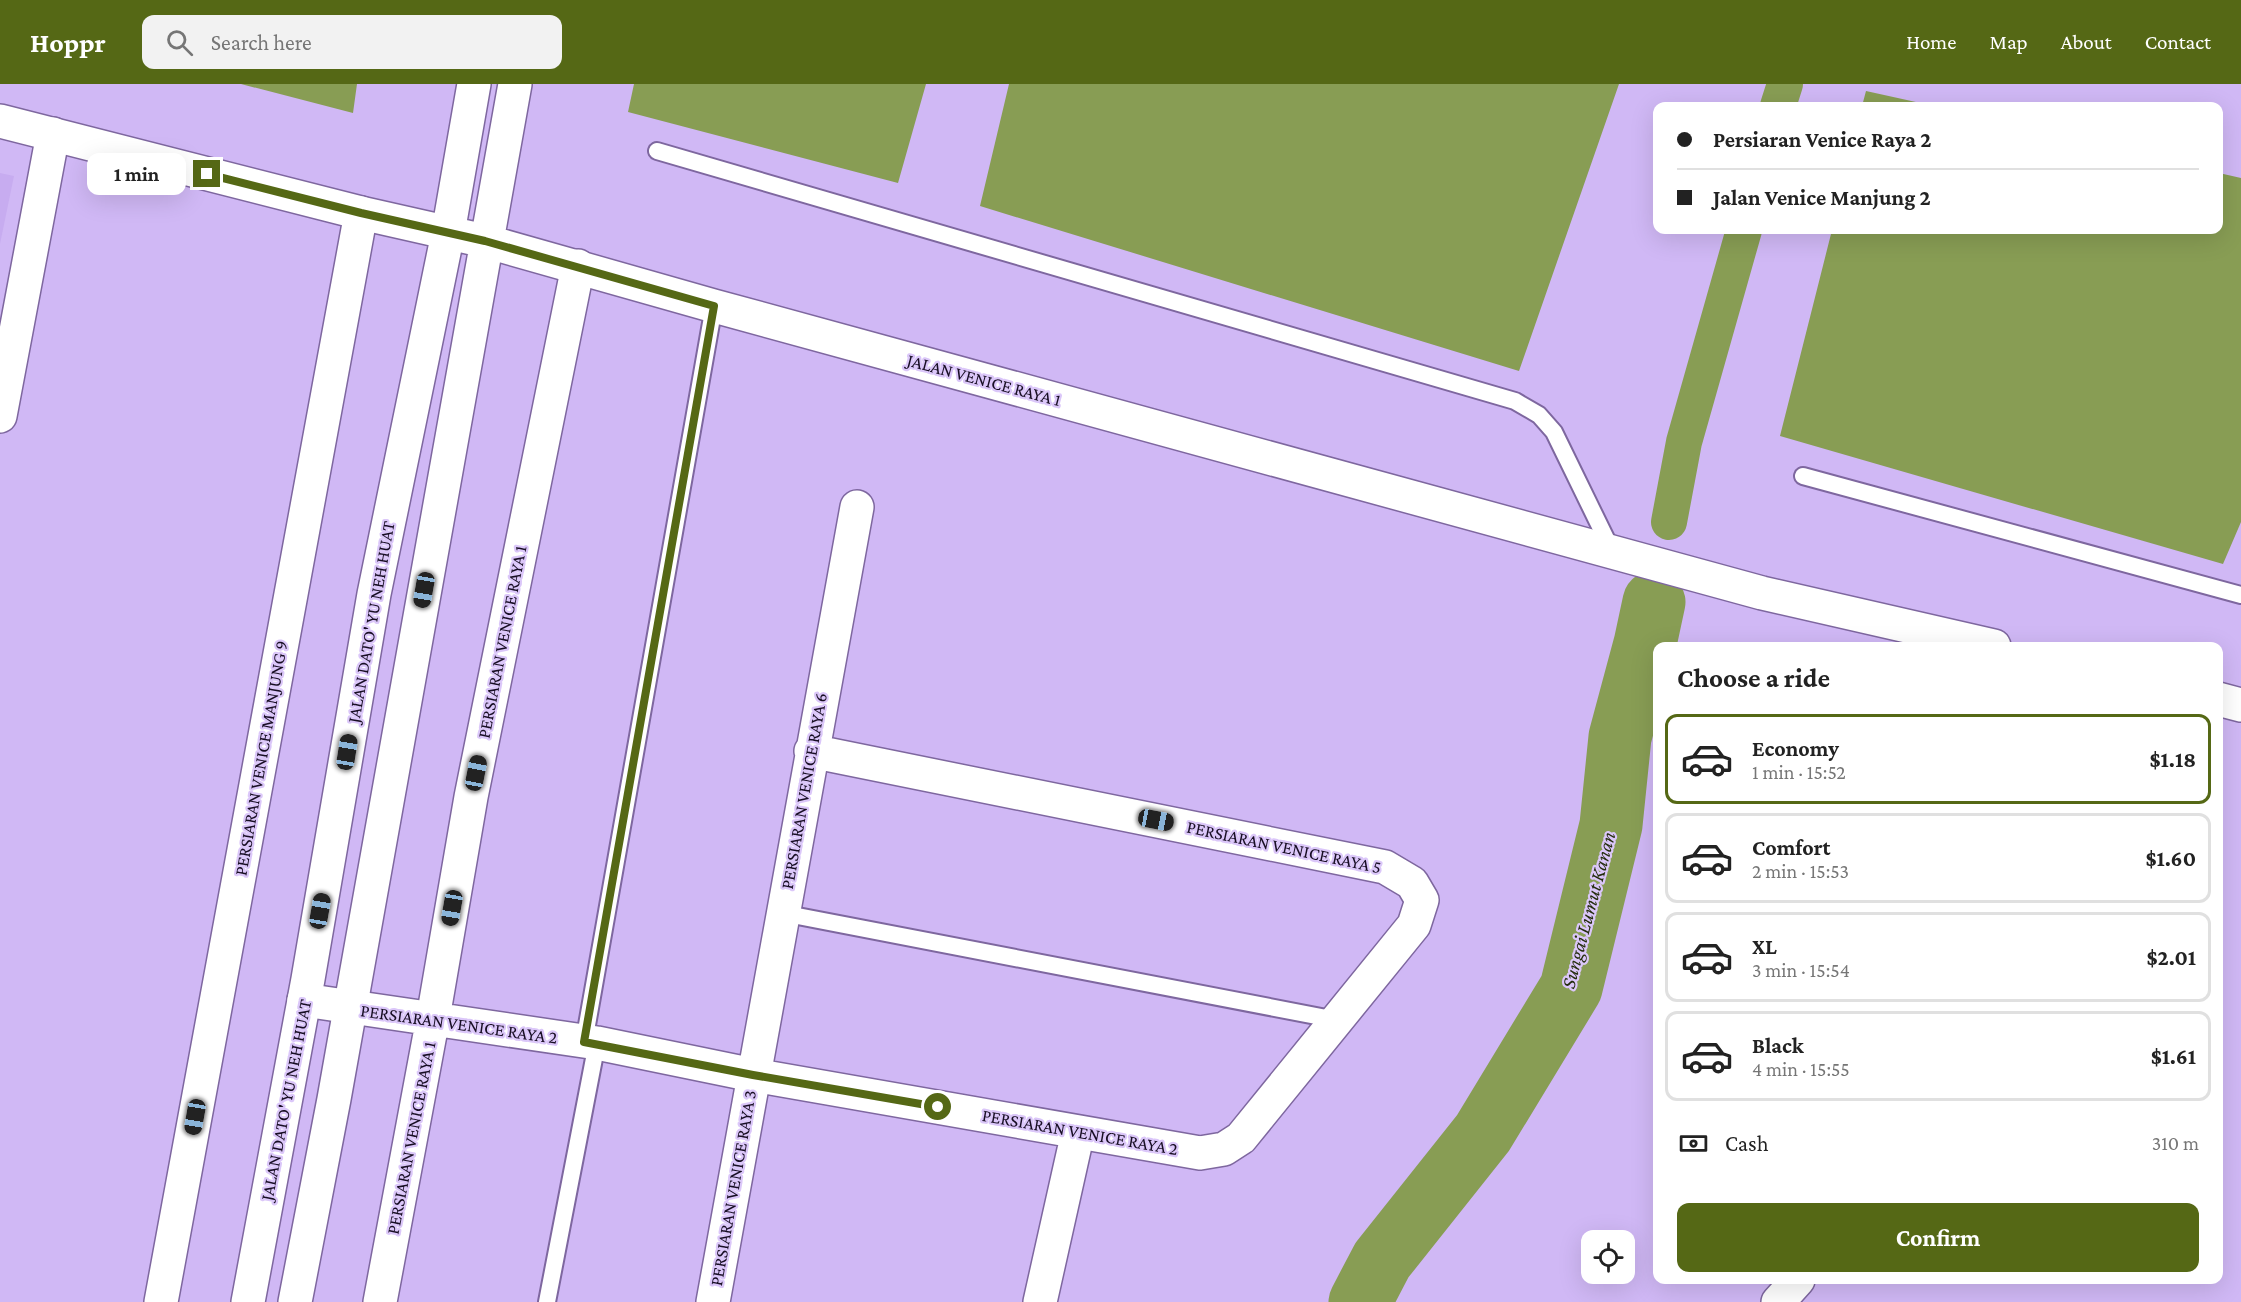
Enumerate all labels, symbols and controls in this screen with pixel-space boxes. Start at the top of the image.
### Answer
search box [142,15,562,69]
icon: search [163,26,196,59]
text: Hoppr [30,27,106,58]
text: Search here [211,30,312,55]
text: Home [1906,30,1956,54]
text: Map [1989,30,2028,54]
text: About [2061,30,2112,54]
text: Contact [2145,30,2211,54]
text: Persiaran Venice Raya 2 [1713,127,1931,152]
callout: 1 min [87,153,186,195]
route end [193,160,220,187]
text: 1 min [114,163,159,185]
text: Jalan Venice Manjung 2 [1713,185,1931,210]
street label: JALAN VENICE RAYA 1 [903,349,1063,410]
street label: JALAN DATO' YU NEH HUAT [343,519,399,726]
street label: PERSIARAN VENICE RAYA 1 [473,544,531,740]
car [412,571,436,609]
street label: PERSIARAN VENICE MANJUNG 9 [230,639,292,877]
text: Choose a ride [1677,663,1830,693]
street label: PERSIARAN VENICE RAYA 6 [777,691,831,891]
icon: car [1680,732,1734,786]
car [335,733,359,771]
text: Economy [1752,736,1839,761]
text: $1.18 [2150,747,2196,772]
car [464,754,488,792]
text: 1 min · 15:52 [1752,761,1846,783]
car [1137,808,1175,832]
street label: PERSIARAN VENICE RAYA 5 [1185,817,1383,877]
water label: Sungai Lumut Kanan [1556,829,1620,991]
icon: car [1680,831,1734,885]
text: Comfort [1752,835,1830,860]
text: $1.60 [2145,846,2196,871]
text: 2 min · 15:53 [1752,860,1849,882]
car [440,889,464,927]
car [308,892,332,930]
icon: car [1680,930,1734,984]
text: XL [1752,934,1777,959]
text: $2.01 [2147,945,2196,970]
text: 3 min · 15:54 [1752,959,1850,981]
street label: JALAN DATO' YU NEH HUAT [256,997,315,1204]
street label: PERSIARAN VENICE RAYA 2 [359,1000,559,1048]
icon: car [1680,1029,1734,1083]
text: Black [1752,1033,1804,1058]
street label: PERSIARAN VENICE RAYA 1 [382,1040,440,1236]
text: $1.61 [2151,1044,2196,1069]
text: 4 min · 15:55 [1752,1058,1850,1080]
street label: PERSIARAN VENICE RAYA 3 [706,1088,760,1288]
route start [924,1093,951,1120]
car [183,1098,207,1136]
street label: PERSIARAN VENICE RAYA 2 [980,1105,1180,1159]
icon: cash [1677,1127,1710,1160]
text: Cash [1725,1131,1769,1156]
text: 310 m [2152,1132,2199,1154]
button: Confirm [1677,1203,2199,1272]
map controls [1581,1230,1635,1284]
button: locate [1581,1230,1635,1284]

